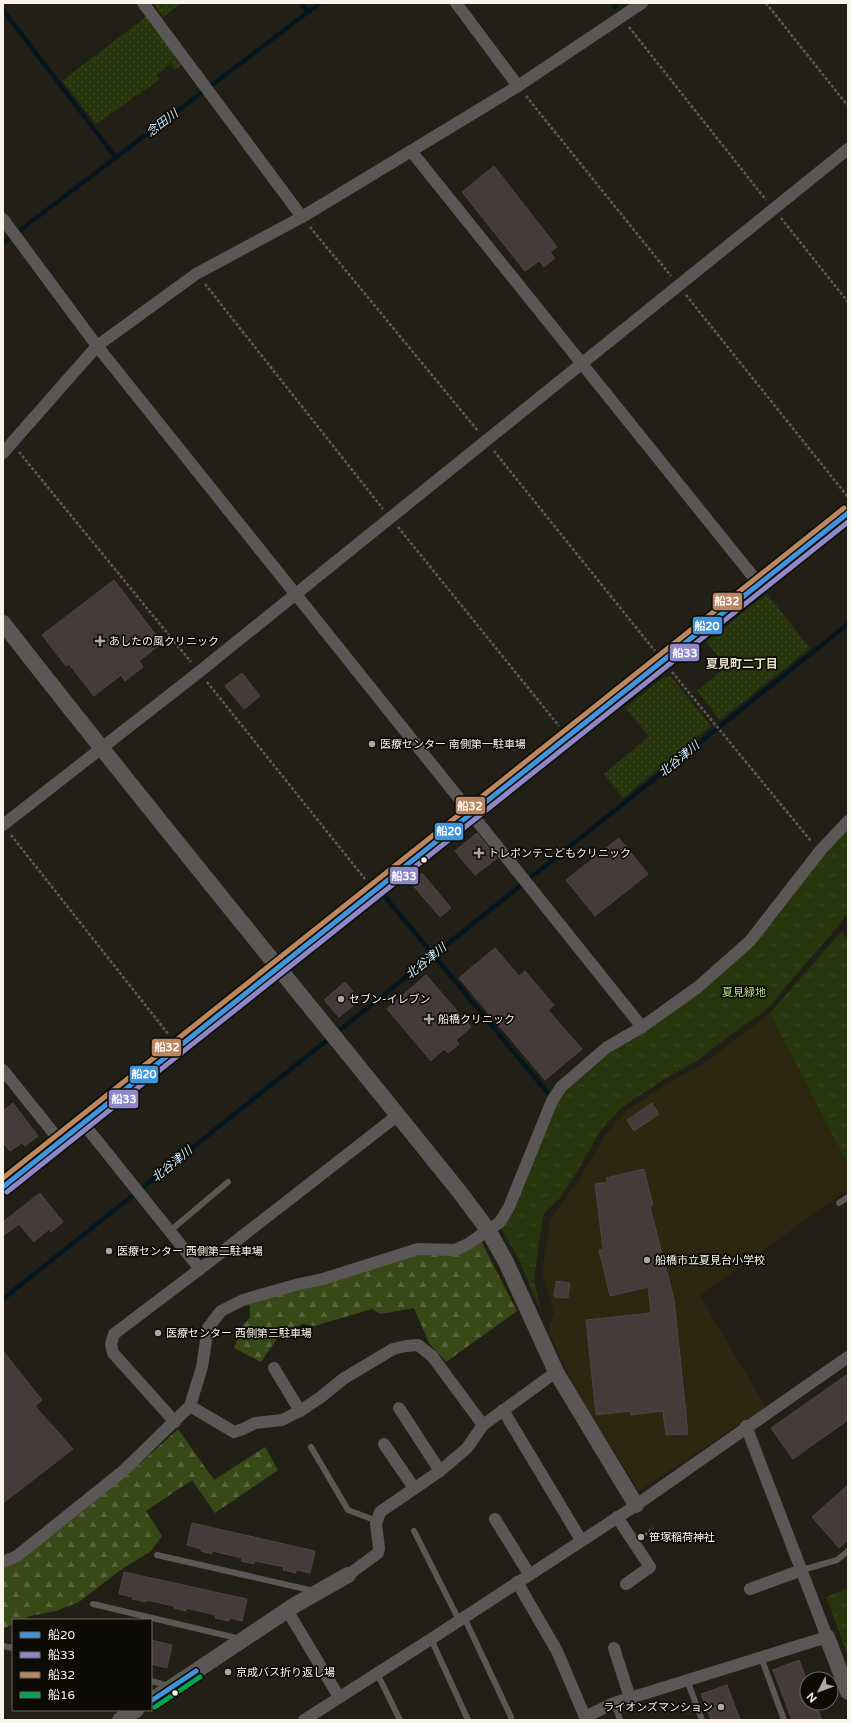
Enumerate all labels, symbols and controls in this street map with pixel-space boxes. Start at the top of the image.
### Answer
water label: 念田川 [143,105,182,139]
line badge: 船32 [712,592,743,611]
text: 船32 [715,595,739,608]
line badge: 船20 [692,616,723,635]
text: 船20 [695,620,719,633]
marker: あしたの風クリニック [94,635,106,647]
place label: あしたの風クリニック [109,635,219,648]
line badge: 船33 [669,643,700,662]
text: 船33 [673,647,697,660]
district label: 夏見町二丁目 [706,657,778,671]
water label: 北谷津川 [656,737,704,780]
place label: 医療センター 南側第一駐車場 [380,738,526,751]
marker: 医療センター 南側第一駐車場 [367,739,377,749]
line badge: 船32 [455,796,486,815]
text: 船32 [458,800,482,813]
line badge: 船20 [434,822,464,841]
text: 船20 [437,825,461,838]
marker: トレポンテこどもクリニック [473,847,485,859]
place label: トレポンテこどもクリニック [488,847,631,860]
unlabelled marker [419,855,429,865]
line badge: 船33 [389,866,419,885]
text: 船33 [392,870,416,883]
water label: 北谷津川 [403,939,451,982]
park label: 夏見緑地 [722,986,766,999]
place label: セブン-イレブン [349,993,431,1006]
marker: セブン-イレブン [336,994,346,1004]
marker: 船橋クリニック [423,1013,435,1025]
place label: 船橋クリニック [438,1013,515,1026]
line badge: 船32 [151,1038,182,1057]
text: 船32 [155,1041,179,1054]
line badge: 船20 [129,1065,159,1084]
text: 船20 [132,1068,156,1081]
line badge: 船33 [108,1089,139,1109]
text: 船33 [112,1093,136,1106]
water label: 北谷津川 [149,1142,197,1185]
place label: 医療センター 西側第二駐車場 [117,1245,263,1258]
marker: 医療センター 西側第二駐車場 [104,1246,114,1256]
place label: 船橋市立夏見台小学校 [655,1254,765,1267]
marker: 船橋市立夏見台小学校 [642,1255,652,1265]
place label: 医療センター 西側第三駐車場 [166,1327,312,1340]
marker: 医療センター 西側第三駐車場 [153,1328,163,1338]
place label: 笹塚稲荷神社 [649,1531,715,1544]
marker: 笹塚稲荷神社 [636,1532,646,1542]
legend [12,1619,152,1711]
text: 船20 [48,1628,76,1642]
text: 船33 [48,1648,75,1662]
place label: 京成バス折り返し場 [236,1666,335,1679]
marker: 京成バス折り返し場 [223,1667,233,1677]
text: 船32 [48,1668,75,1682]
north arrow [799,1671,839,1711]
text: 船16 [48,1688,75,1702]
unlabelled marker [170,1688,180,1698]
text: N [804,1690,820,1705]
place label: ライオンズマンション [603,1701,713,1714]
marker: ライオンズマンション [716,1702,726,1712]

